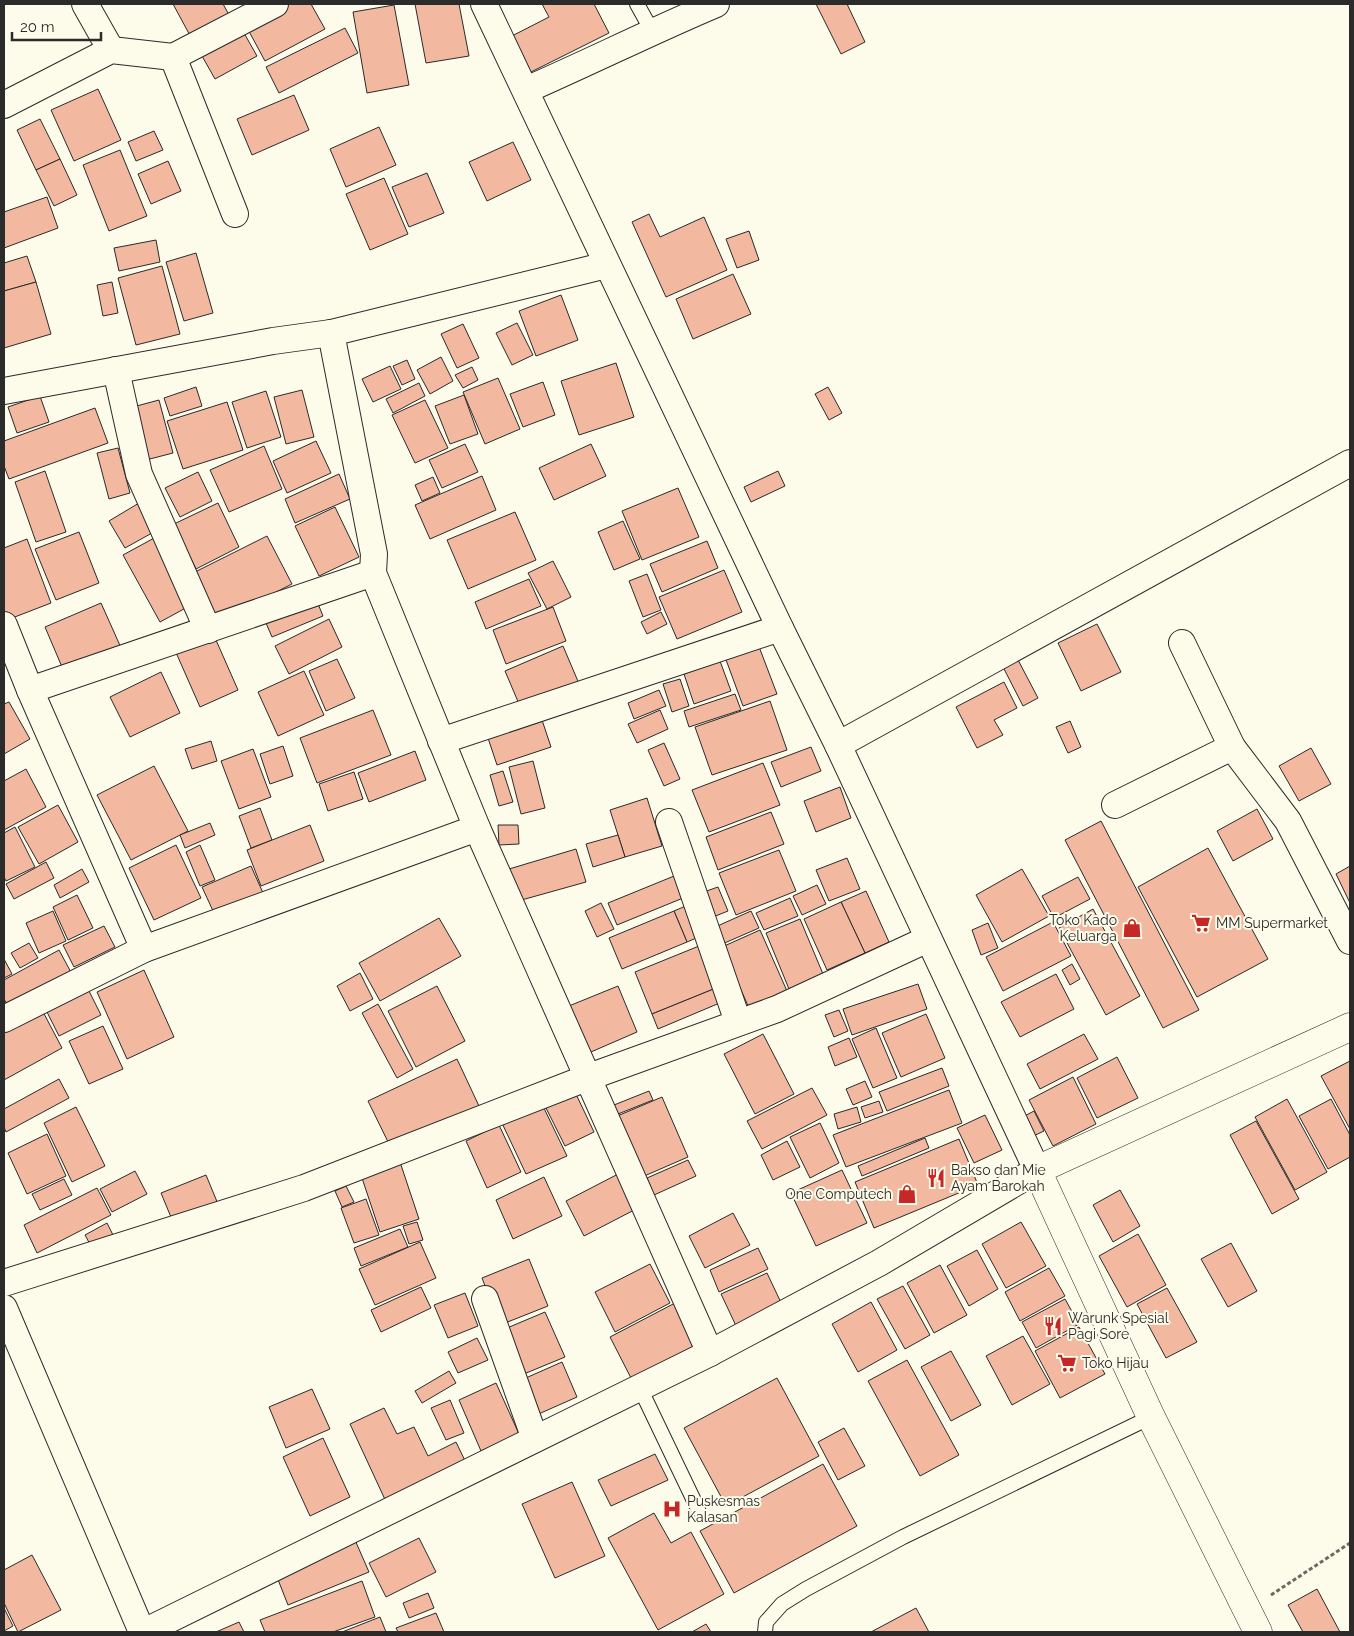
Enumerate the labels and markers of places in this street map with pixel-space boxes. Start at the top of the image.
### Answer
place label: Toko Kado Keluarga [1049,912,1117,944]
supermarket icon: MM Supermarket [1190,912,1212,934]
place label: MM Supermarket [1216,915,1328,931]
shop icon: Toko Kado Keluarga [1121,917,1143,939]
place label: Bakso dan Mie Ayam Barokah [951,1162,1046,1194]
restaurant icon: Bakso dan Mie Ayam Barokah [925,1167,947,1189]
shop icon: One Computech [896,1183,918,1205]
place label: One Computech [785,1186,892,1202]
place label: Warunk Spesial Pagi Sore [1068,1310,1169,1342]
restaurant icon: Warunk Spesial Pagi Sore [1042,1315,1064,1337]
supermarket icon: Toko Hijau [1056,1352,1078,1374]
place label: Toko Hijau [1082,1355,1149,1371]
place label: Puskesmas Kalasan [687,1493,760,1525]
hospital icon: Puskesmas Kalasan [661,1498,683,1520]

